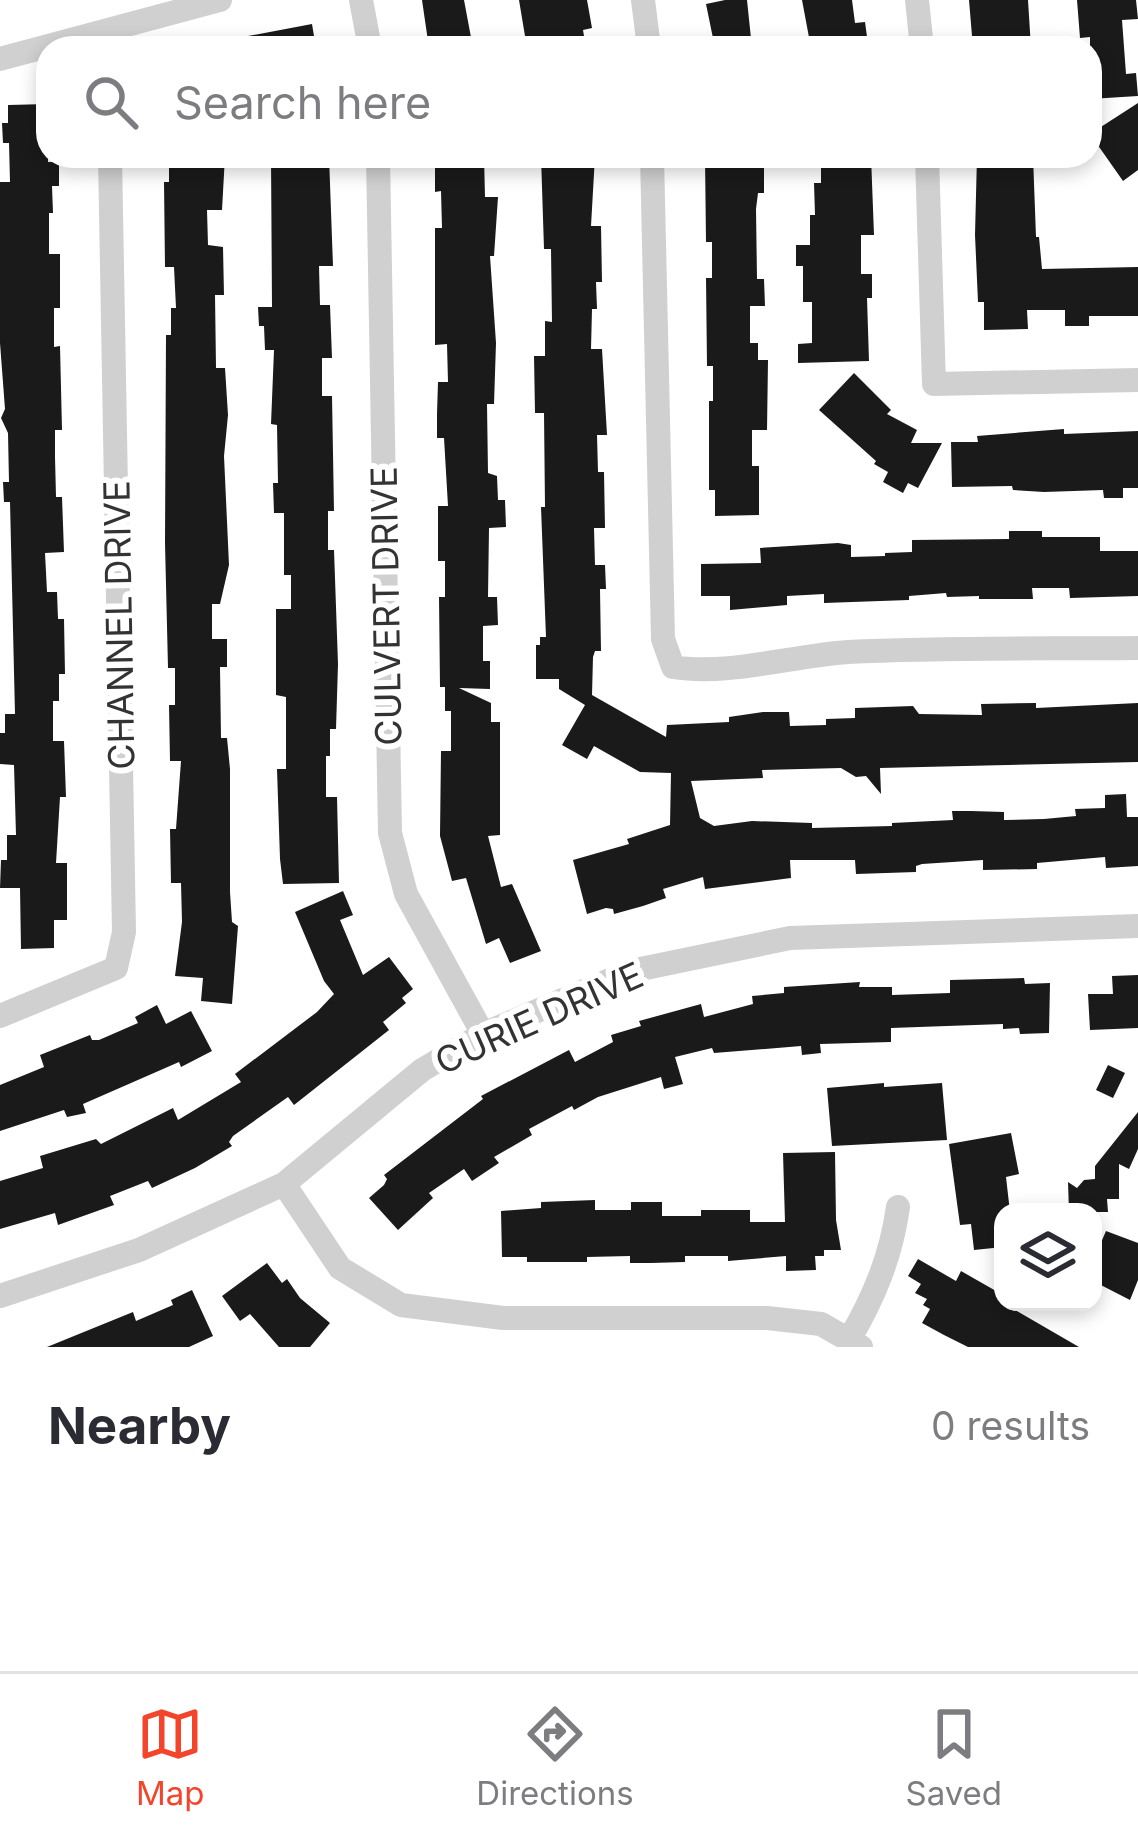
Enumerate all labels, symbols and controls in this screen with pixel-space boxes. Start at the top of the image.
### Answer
search box [36,36,1102,168]
icon: search [78,69,144,135]
text: Search here [174,75,431,130]
street label: CULVERT DRIVE [362,466,410,746]
street label: CHANNEL DRIVE [94,480,144,770]
street label: CURIE DRIVE [428,953,650,1083]
map controls [994,1203,1102,1311]
button: layers [994,1203,1102,1311]
text: Nearby [48,1395,231,1456]
text: 0 results [931,1402,1090,1449]
tab: Map [136,1701,204,1813]
tab: Directions [476,1701,634,1813]
tab: Saved [905,1701,1002,1813]

